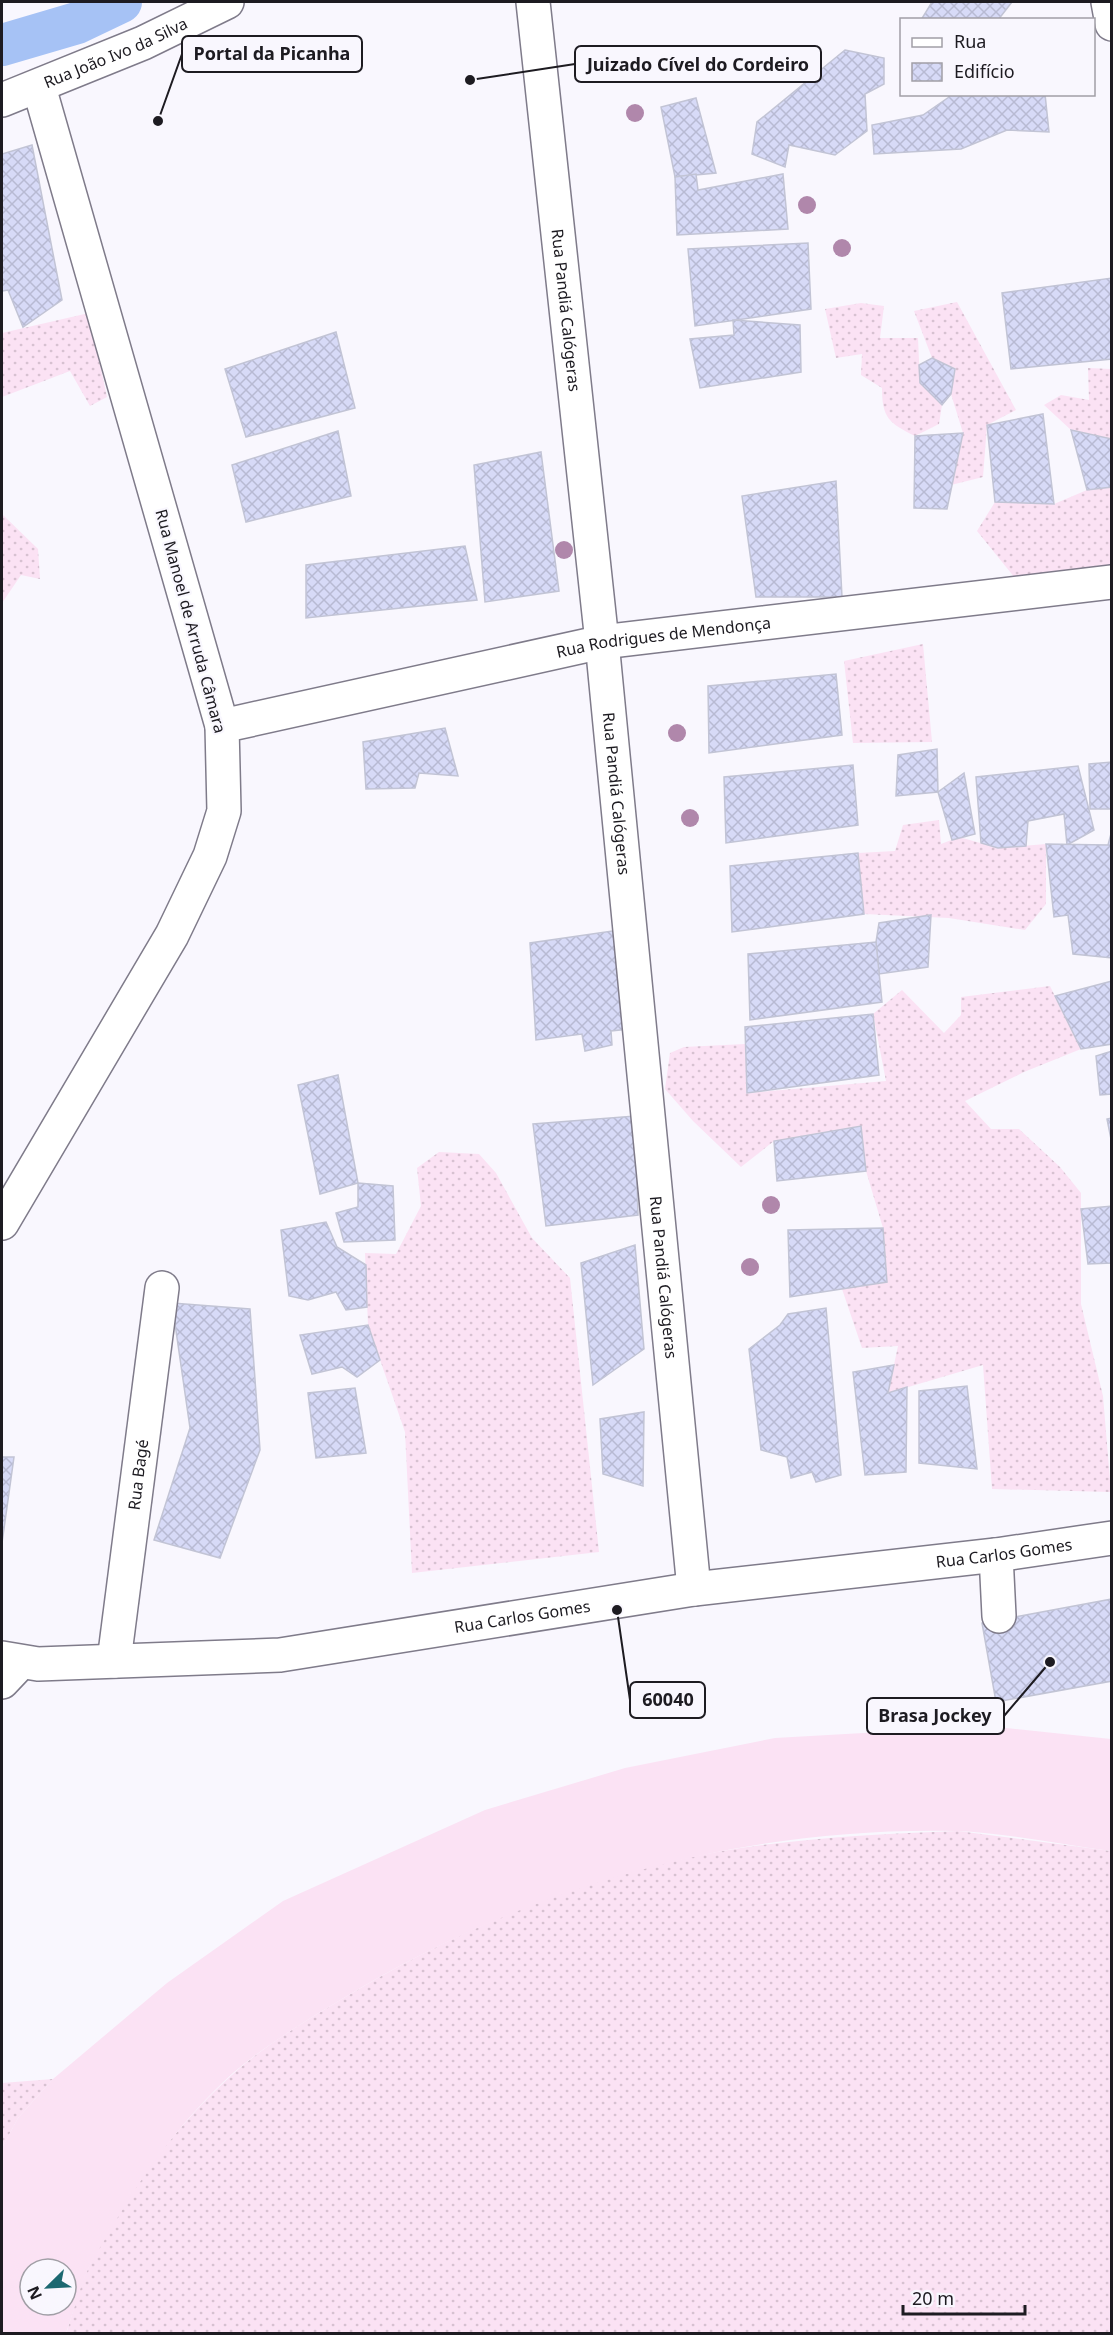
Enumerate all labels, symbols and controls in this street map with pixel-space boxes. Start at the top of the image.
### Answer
street label: Rua João Ivo da Silva [40,12,191,93]
legend [900,18,1095,96]
text: Rua [954,29,986,53]
callout: Portal da Picanha [182,36,362,72]
text: Portal da Picanha [194,41,350,65]
callout: Juizado Cível do Cordeiro [575,46,821,82]
text: Juizado Cível do Cordeiro [585,52,809,76]
text: Edifício [954,59,1015,83]
street label: Rua Pandiá Calógeras [547,228,586,393]
street label: Rua Manoel de Arruda Câmara [150,507,232,735]
street label: Rua Rodrigues de Mendonça [554,611,772,663]
street label: Rua Pandiá Calógeras [598,711,636,876]
street label: Rua Pandiá Calógeras [645,1195,683,1360]
street label: Rua Bagé [123,1438,153,1511]
street label: Rua Carlos Gomes [935,1533,1074,1573]
street label: Rua Carlos Gomes [453,1595,592,1638]
callout: 60040 [630,1682,705,1718]
text: 60040 [642,1687,694,1711]
callout: Brasa Jockey [867,1698,1004,1734]
text: Brasa Jockey [878,1703,992,1727]
north arrow [18,2257,78,2317]
scale bar [903,2278,1024,2316]
text: N [22,2283,47,2304]
text: 20 m [912,2286,954,2310]

